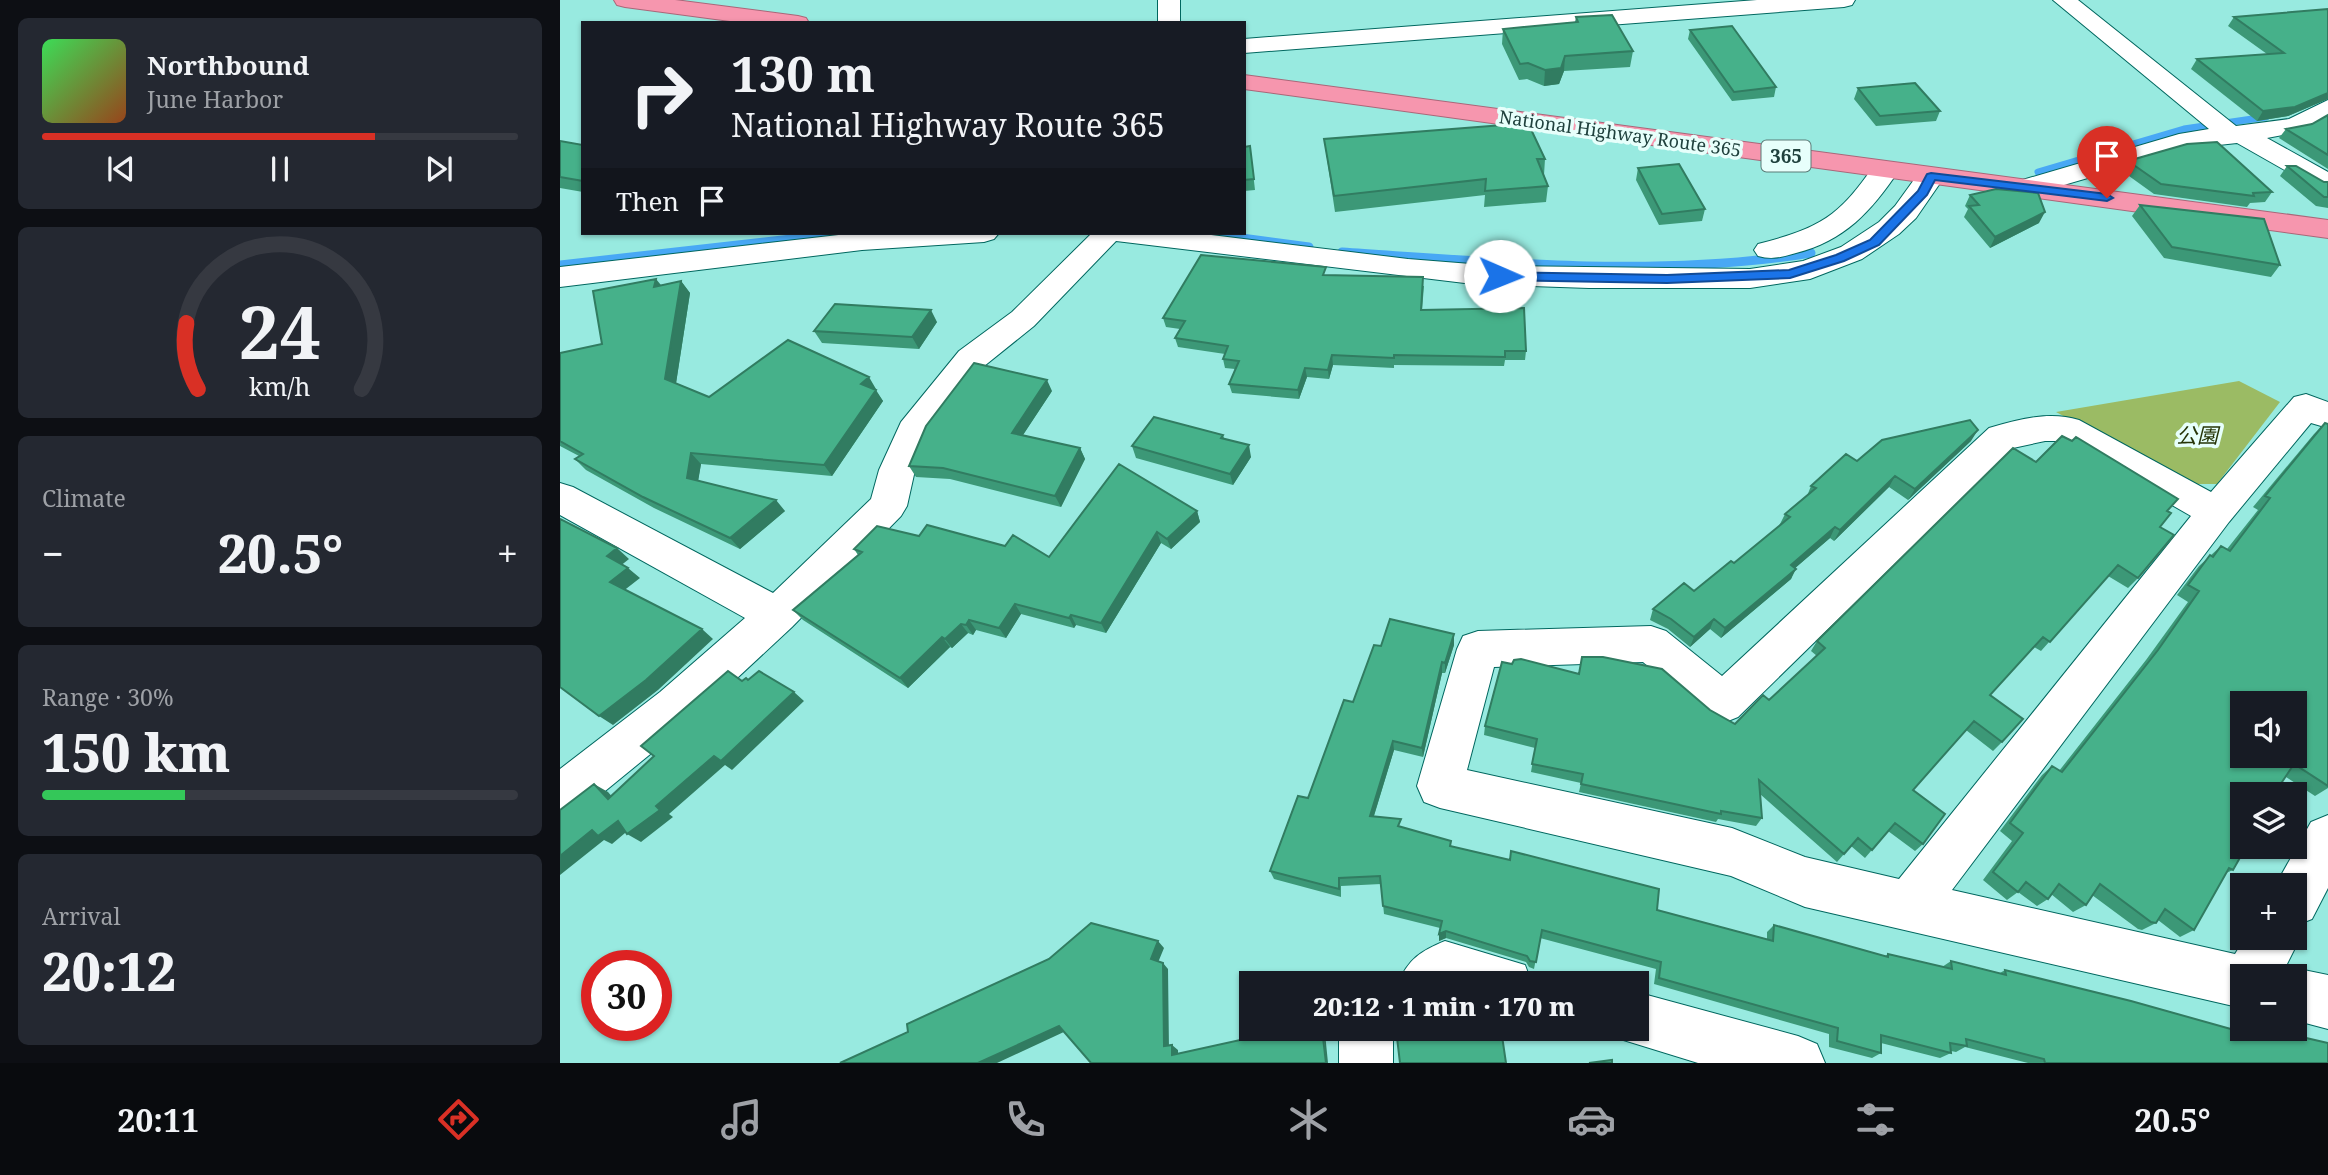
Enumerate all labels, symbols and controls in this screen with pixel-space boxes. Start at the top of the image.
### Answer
text: 130 m [731,40,875,106]
text: Northbound [147,47,309,83]
icon: right [616,49,707,140]
text: June Harbor [147,83,283,115]
text: National Highway Route 365 [731,103,1165,146]
street label: National Highway Route 365 [1497,104,1743,162]
pin [2077,126,2137,198]
icon: arrive [2088,137,2126,175]
road number: 365 [1762,140,1810,172]
icon: previous [102,150,140,188]
icon: pause [261,150,299,188]
icon: next [420,150,458,188]
icon: arrive [693,182,731,220]
text: Then [616,183,679,219]
position arrow [1463,239,1537,313]
text: 24 [239,281,321,380]
text: km/h [249,368,311,402]
park label: 公園 [2176,421,2221,449]
text: Climate [42,482,126,514]
text: 20.5° [218,517,343,588]
text: − [42,527,64,579]
text: + [497,527,518,579]
text: Range · 30% [42,681,174,713]
map controls [2230,691,2307,1041]
button: sound [2230,691,2307,768]
text: 150 km [42,716,230,787]
button: layers [2230,782,2307,859]
button: + [2230,873,2307,950]
text: Arrival [42,900,121,932]
text: 20:12 [42,935,176,1006]
speed limit sign: 30 [581,950,672,1041]
button: − [2230,964,2307,1041]
text: 20:12 · 1 min · 170 m [1313,988,1575,1024]
icon: directions [434,1095,483,1144]
icon: music [717,1095,766,1144]
icon: phone [1001,1095,1050,1144]
icon: climate [1284,1095,1333,1144]
icon: car [1567,1095,1616,1144]
icon: filters [1851,1095,1900,1144]
text: 20:11 [117,1098,199,1141]
text: 20.5° [2134,1098,2211,1141]

